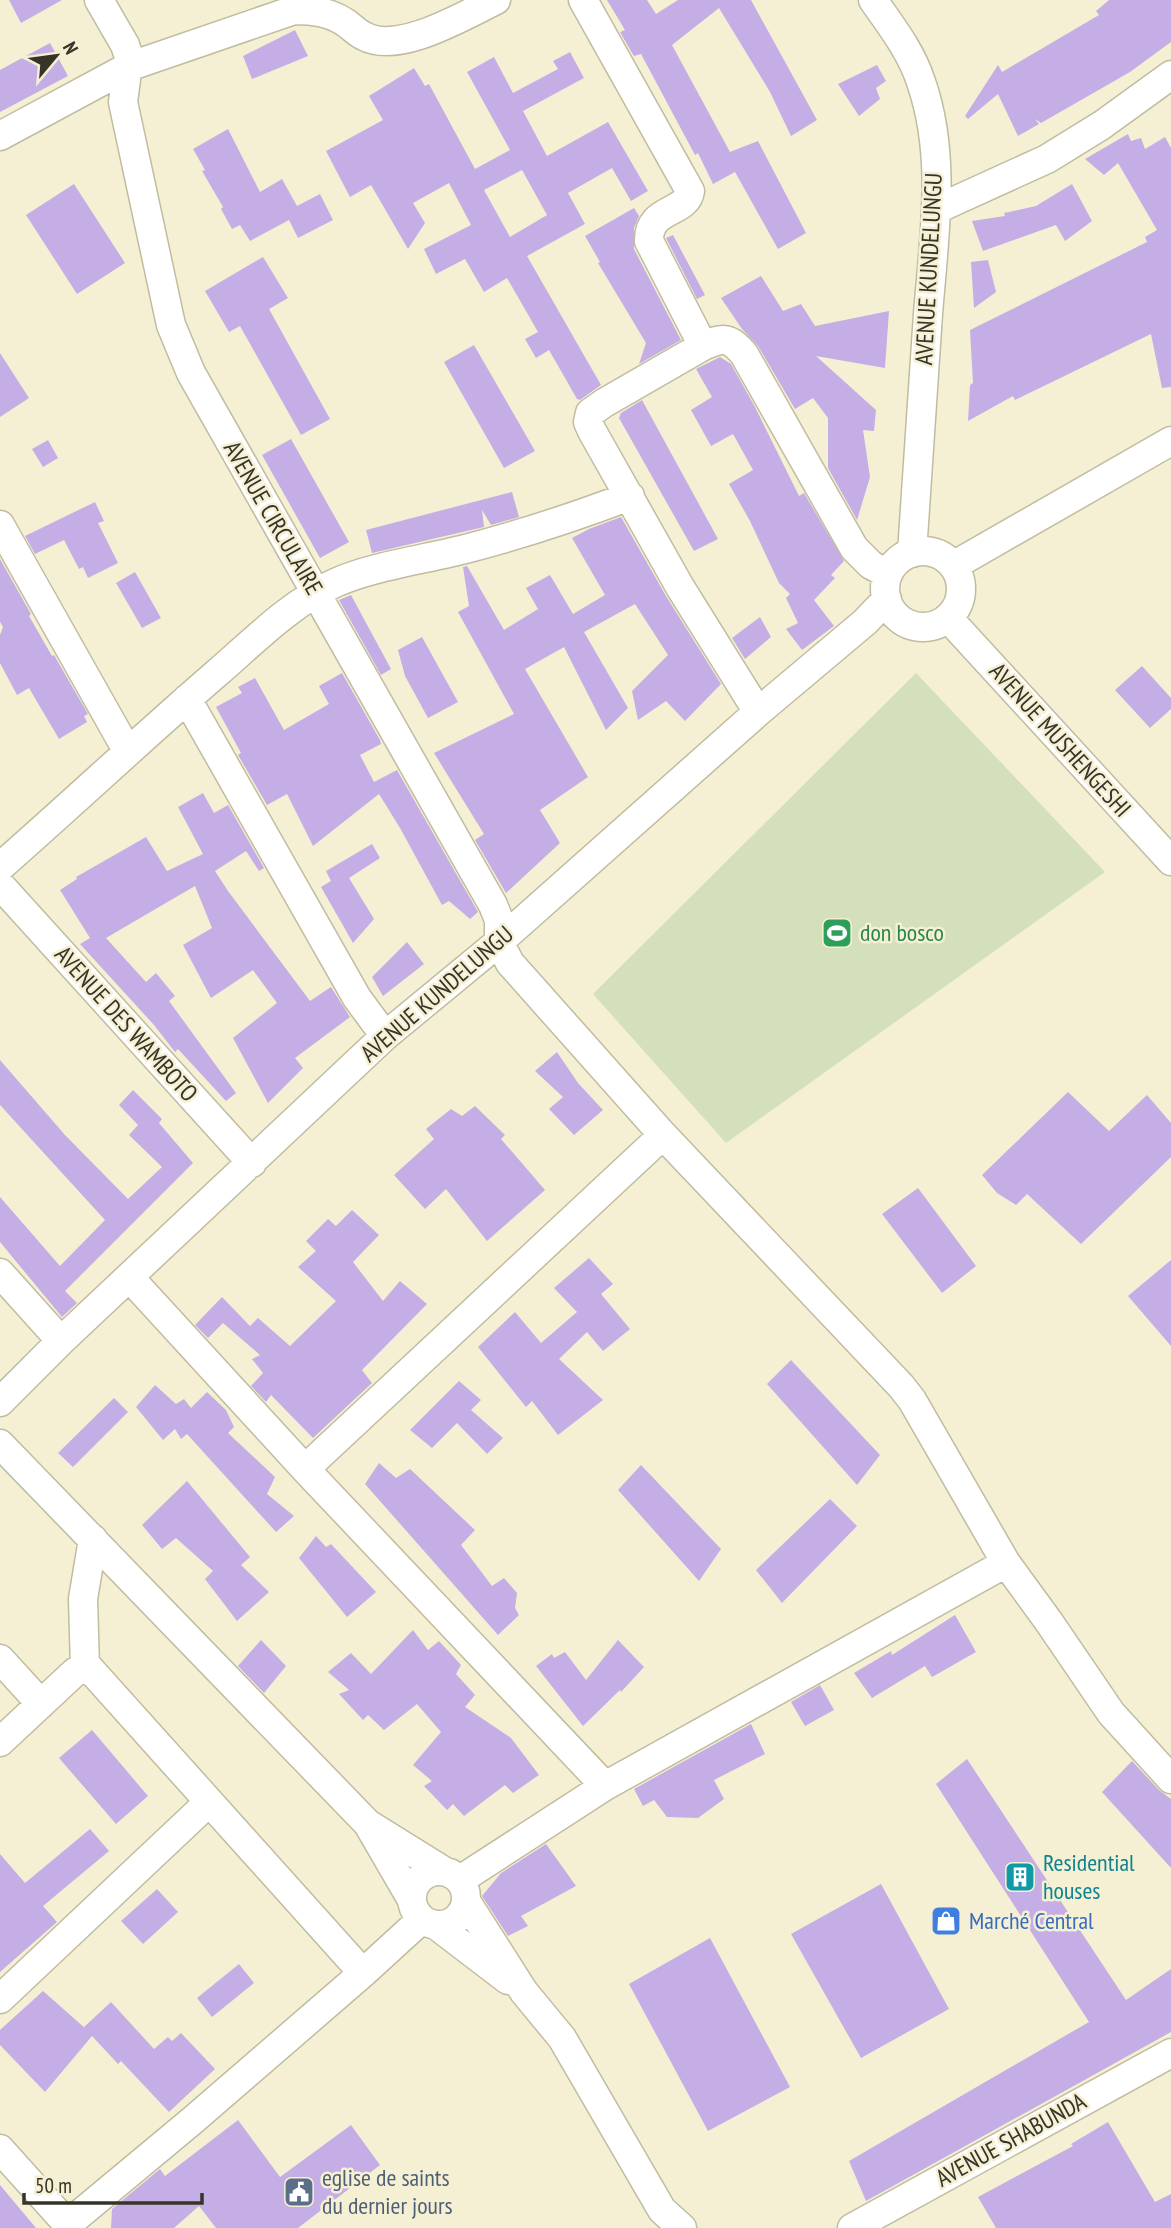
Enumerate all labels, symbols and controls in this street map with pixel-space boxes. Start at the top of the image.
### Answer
north arrow [21,21,91,91]
text: N [58,37,84,58]
street label: AVENUE KUNDELUNGU [908,172,949,366]
street label: AVENUE CIRCULAIRE [217,435,330,600]
street label: AVENUE MUSHENGESHI [983,656,1138,823]
sports icon: don bosco [820,916,854,950]
place label: don bosco [860,917,944,948]
street label: AVENUE KUNDELUNGU [354,919,519,1068]
street label: AVENUE DES WAMBOTO [48,939,205,1108]
place label: Residential houses [1043,1847,1135,1906]
building icon: Residential houses [1003,1860,1037,1894]
shop icon: Marché Central [929,1904,963,1938]
place label: Marché Central [969,1905,1094,1936]
street label: AVENUE SHABUNDA [930,2085,1092,2194]
scale bar [24,2162,203,2206]
place label: eglise de saints du dernier jours [322,2162,453,2221]
text: 50 m [35,2172,72,2199]
public building icon: eglise de saints du dernier jours [282,2175,316,2209]

